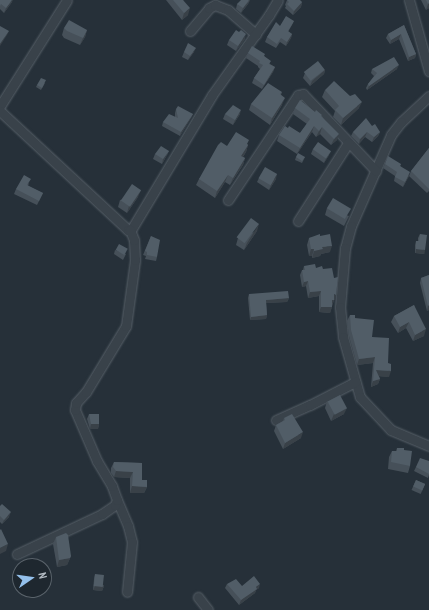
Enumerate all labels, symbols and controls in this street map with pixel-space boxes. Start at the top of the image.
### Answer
north arrow [12,558,52,598]
text: N [35,571,50,580]

